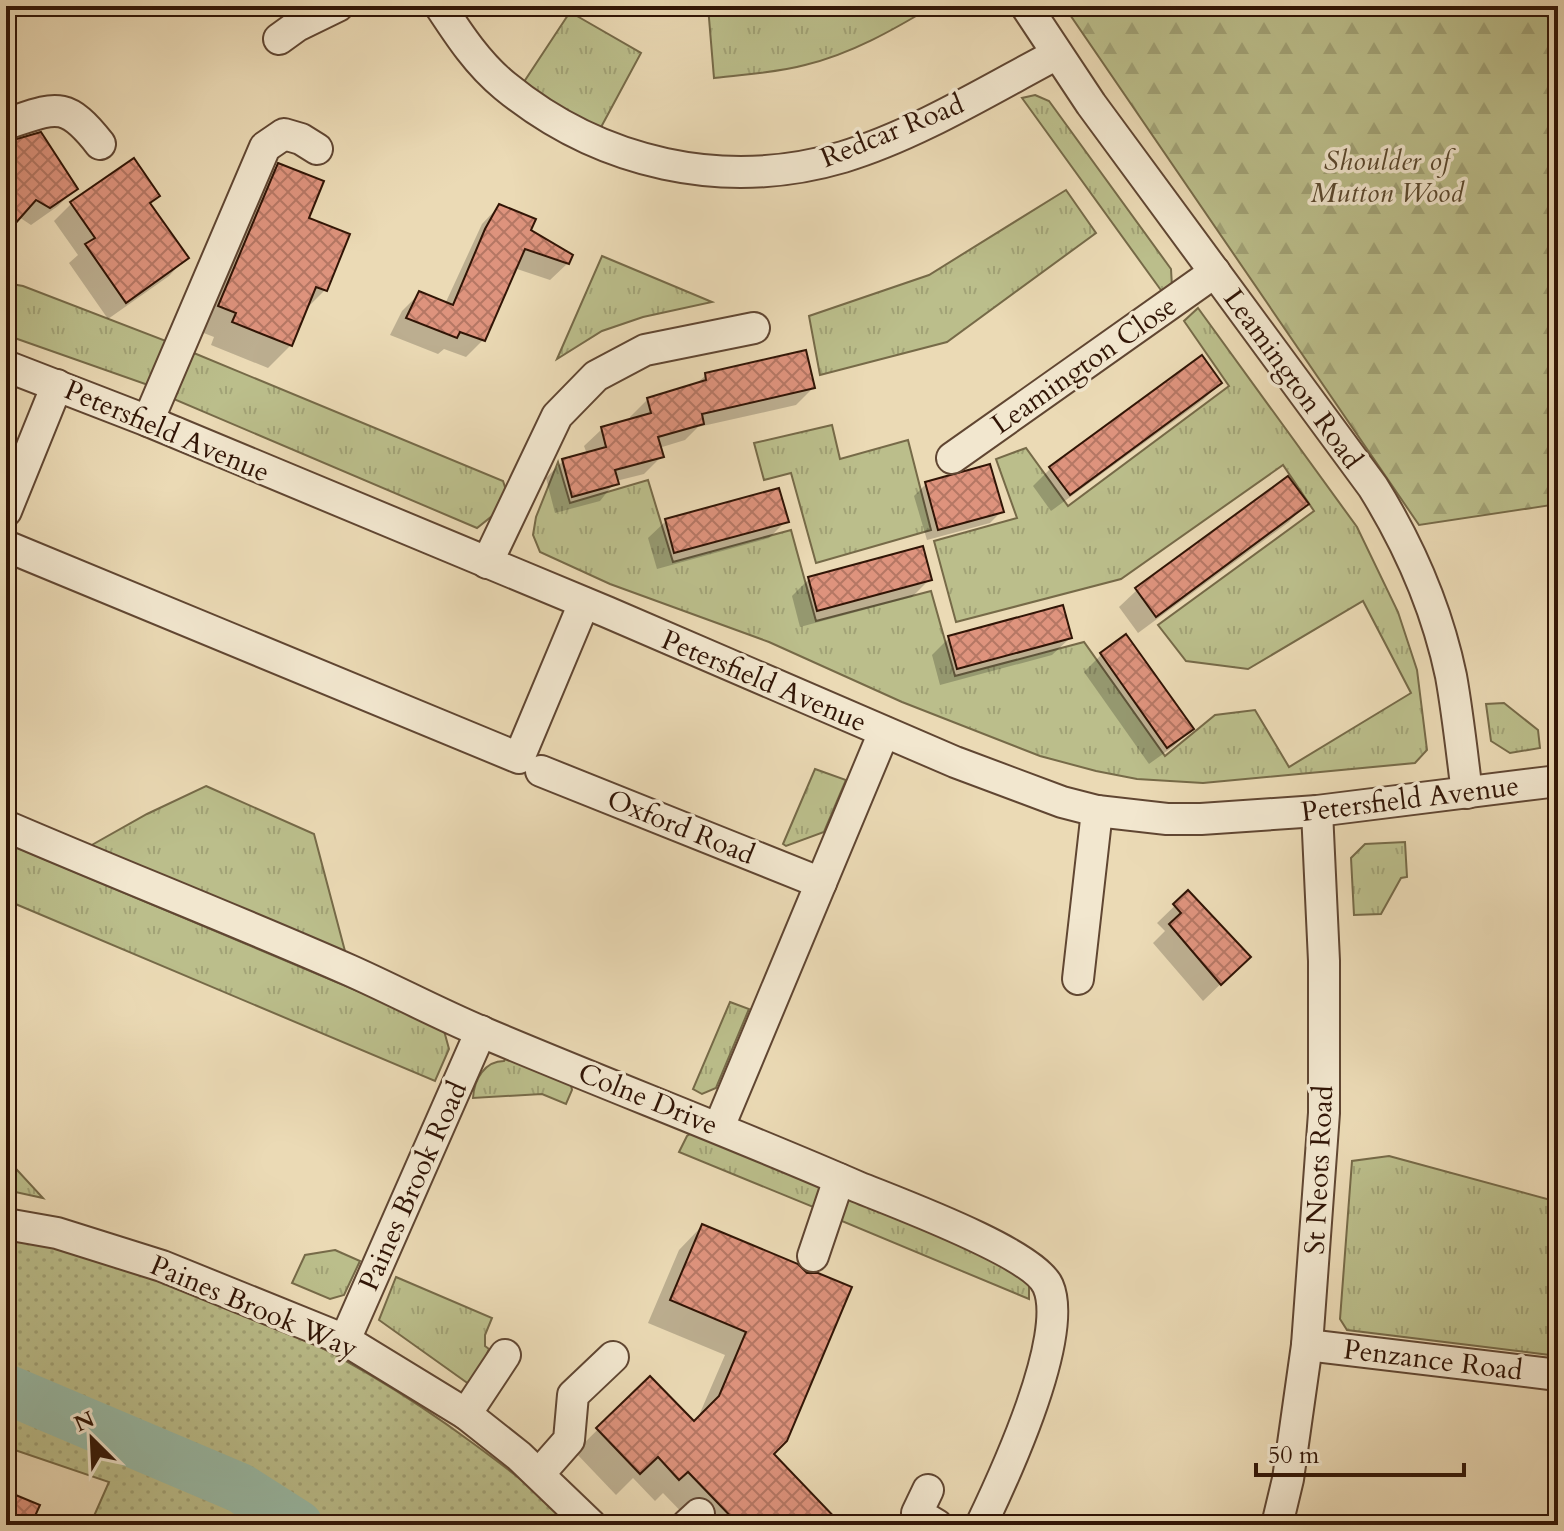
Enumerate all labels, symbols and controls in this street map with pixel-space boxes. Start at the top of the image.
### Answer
street label: Redcar Road [815,85,969,177]
park label: Shoulder of Mutton Wood [1310,142,1465,212]
street label: Leamington Road [1215,281,1371,477]
street label: Leamington Close [984,287,1184,443]
street label: Petersfield Avenue [59,371,275,491]
street label: Petersfield Avenue [656,621,872,741]
street label: Petersfield Avenue [1299,767,1521,831]
street label: Oxford Road [602,780,760,874]
street label: Colne Drive [572,1054,724,1144]
street label: Paines Brook Road [350,1075,476,1297]
street label: St Neots Road [1296,1084,1342,1256]
street label: Paines Brook Way [144,1246,364,1368]
street label: Penzance Road [1341,1330,1525,1390]
north arrow [52,1399,132,1479]
text: N [69,1404,99,1439]
scale bar [1256,1427,1464,1477]
text: 50 m [1268,1439,1320,1472]

